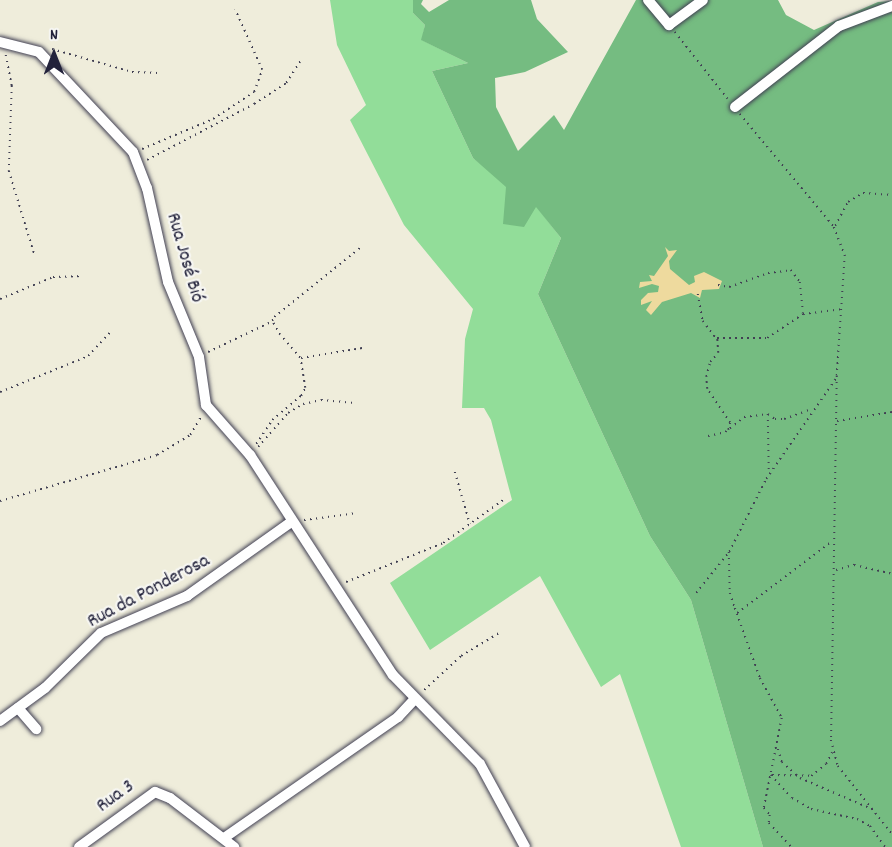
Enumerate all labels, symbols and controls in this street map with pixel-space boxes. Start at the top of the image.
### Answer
north arrow [24,24,84,84]
text: N [50,24,58,47]
street label: Rua José Bió [160,210,208,306]
street label: Rua da Ponderosa [84,550,214,634]
street label: Rua 3 [92,775,140,819]

